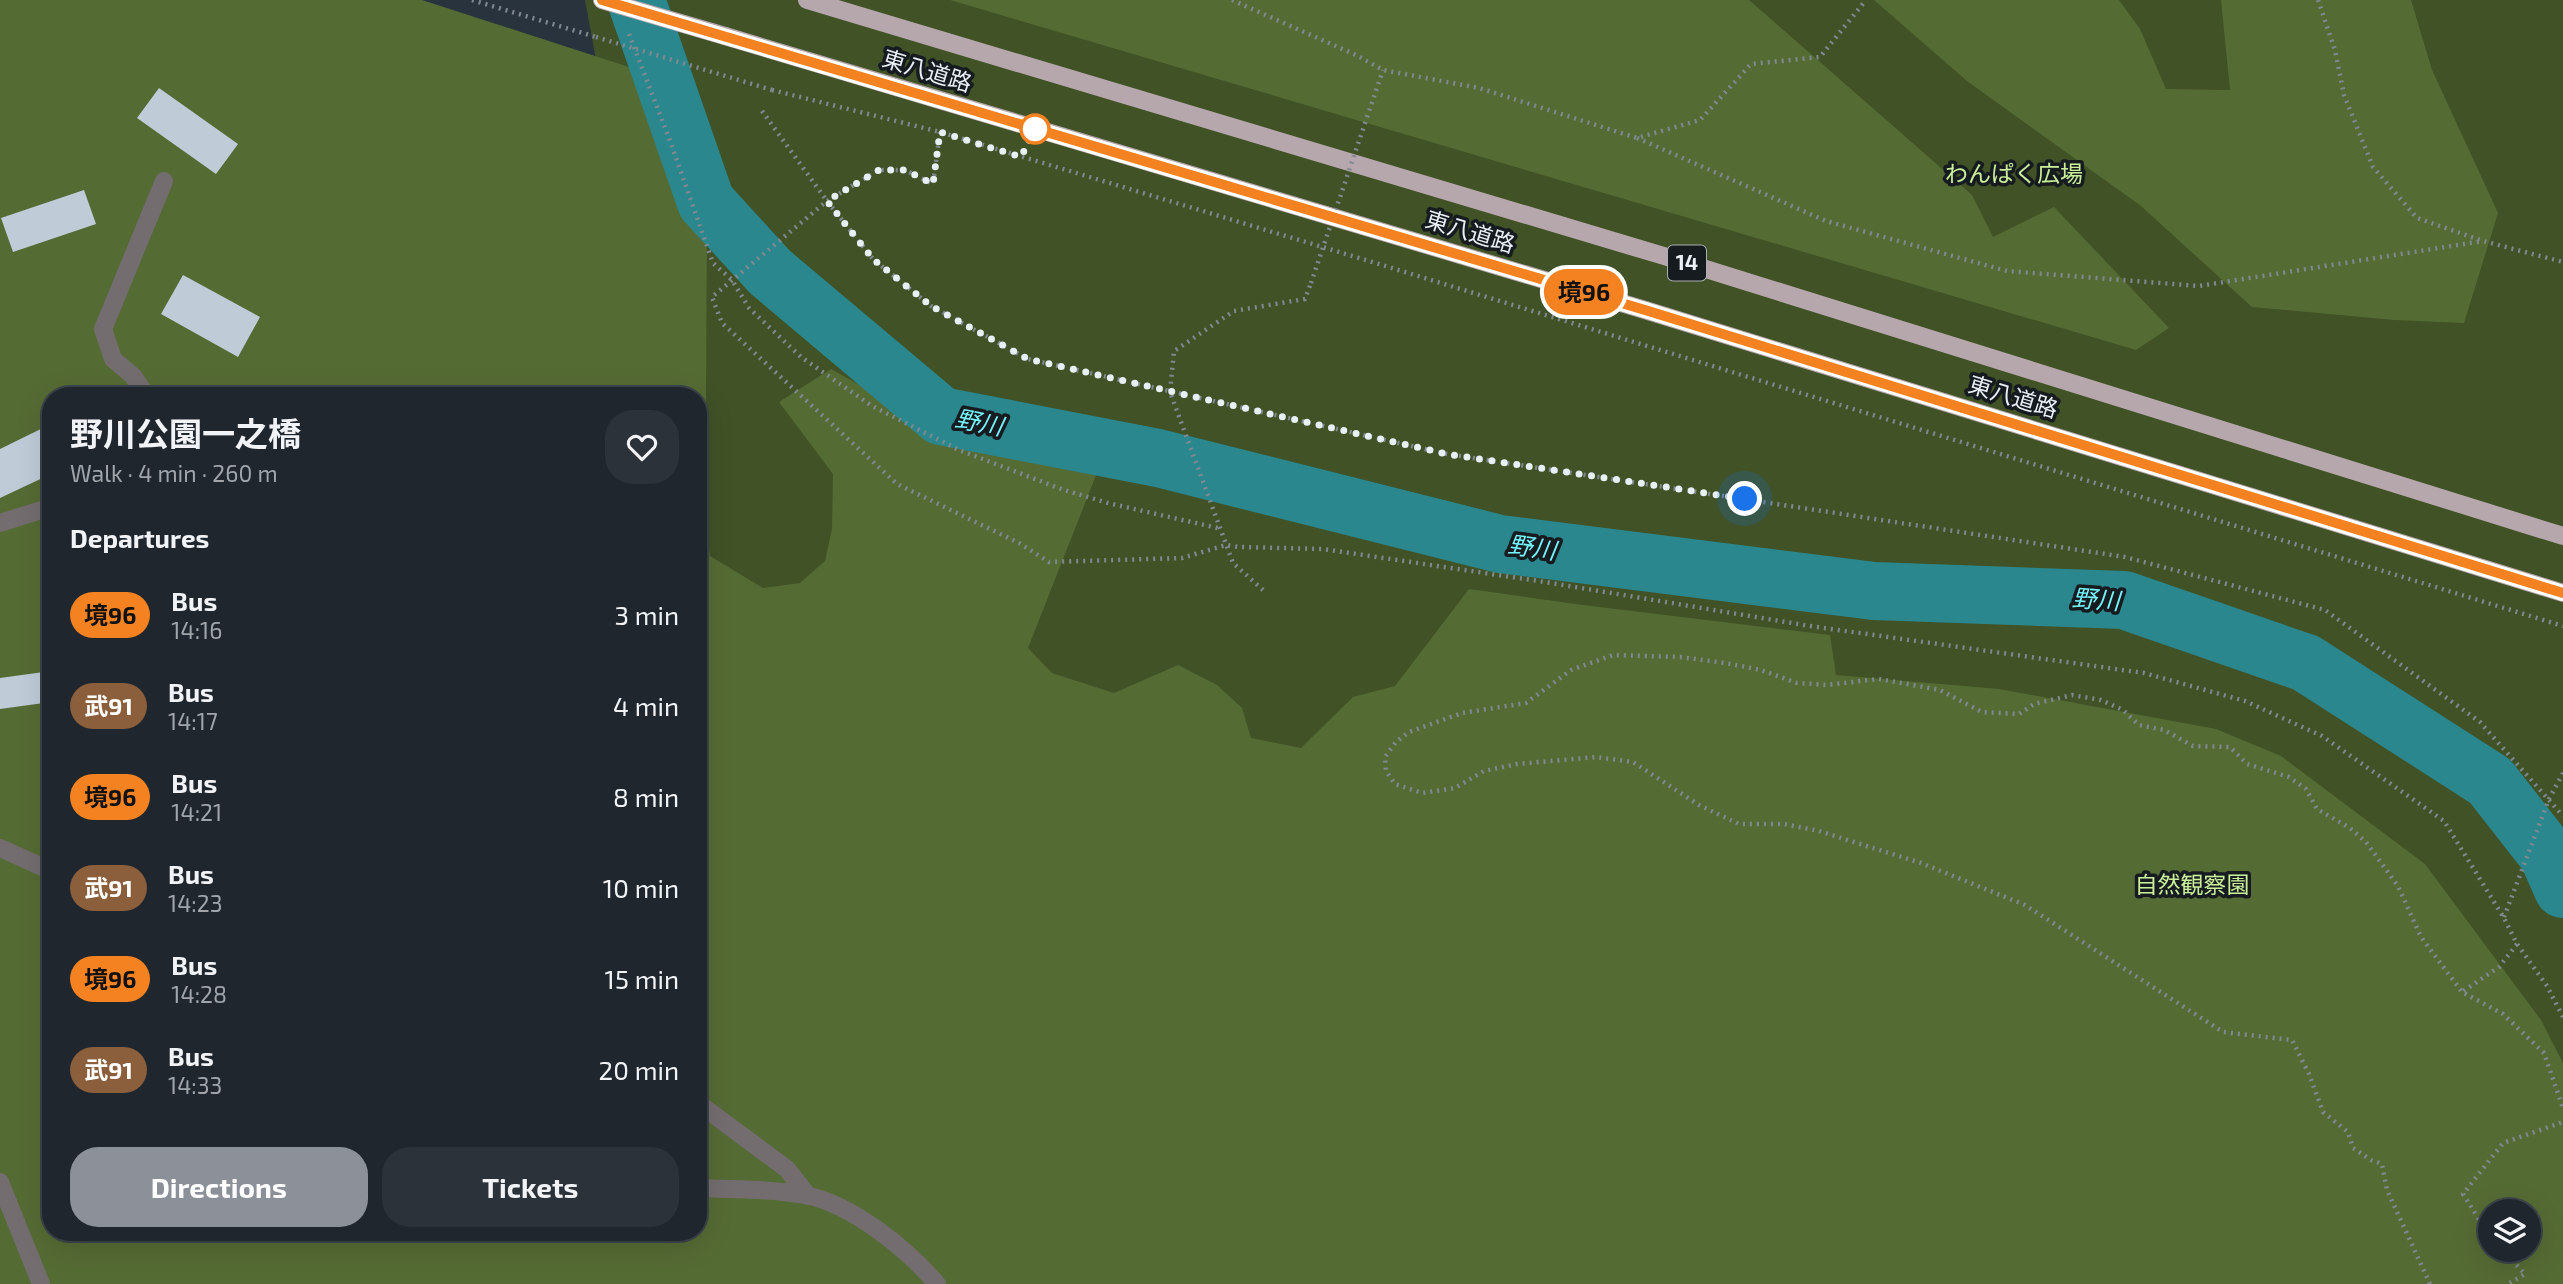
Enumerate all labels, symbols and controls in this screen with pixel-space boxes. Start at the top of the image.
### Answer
street label: 東八道路 [879,43,975,97]
unlabelled marker [1020,114,1050,144]
park label: わんぱく広場 [1945,159,2083,187]
street label: 東八道路 [1422,204,1518,258]
road number: 14 [1668,246,1706,280]
line badge: 境96 [1544,269,1624,315]
text: 境96 [1558,277,1610,306]
street label: 東八道路 [1965,369,2061,423]
water label: 野川 [953,403,1009,441]
button: heart [605,410,679,484]
text: 野川公園一之橋 [70,413,301,453]
text: Walk · 4 min · 260 m [70,459,278,487]
your location [1727,481,1762,516]
text: Departures [70,522,209,553]
water label: 野川 [1506,529,1561,565]
water label: 野川 [2071,582,2124,615]
text: Bus [171,585,217,616]
text: 3 min [614,599,679,630]
text: 境96 [84,600,136,629]
text: 14:16 [171,616,222,644]
text: Bus [168,676,214,707]
text: 4 min [613,690,679,721]
text: 武91 [84,691,133,720]
text: 14:17 [168,707,218,735]
text: Bus [171,767,217,798]
text: 8 min [613,781,679,812]
text: 境96 [84,782,136,811]
text: 14:21 [171,798,222,826]
text: Bus [168,858,214,889]
park label: 自然観察園 [2135,870,2250,898]
text: 10 min [603,872,679,903]
text: 武91 [84,873,133,902]
text: 14:23 [168,889,222,917]
text: Bus [171,949,217,980]
text: 15 min [605,963,679,994]
text: 境96 [84,964,136,993]
text: 14:28 [171,980,227,1008]
text: Bus [168,1040,214,1071]
text: 20 min [599,1054,679,1085]
text: 武91 [84,1055,133,1084]
text: 14:33 [168,1071,222,1099]
button: Directions [70,1147,368,1227]
button: Tickets [382,1147,679,1227]
map controls [2478,1199,2541,1262]
button: layers [2478,1199,2541,1262]

